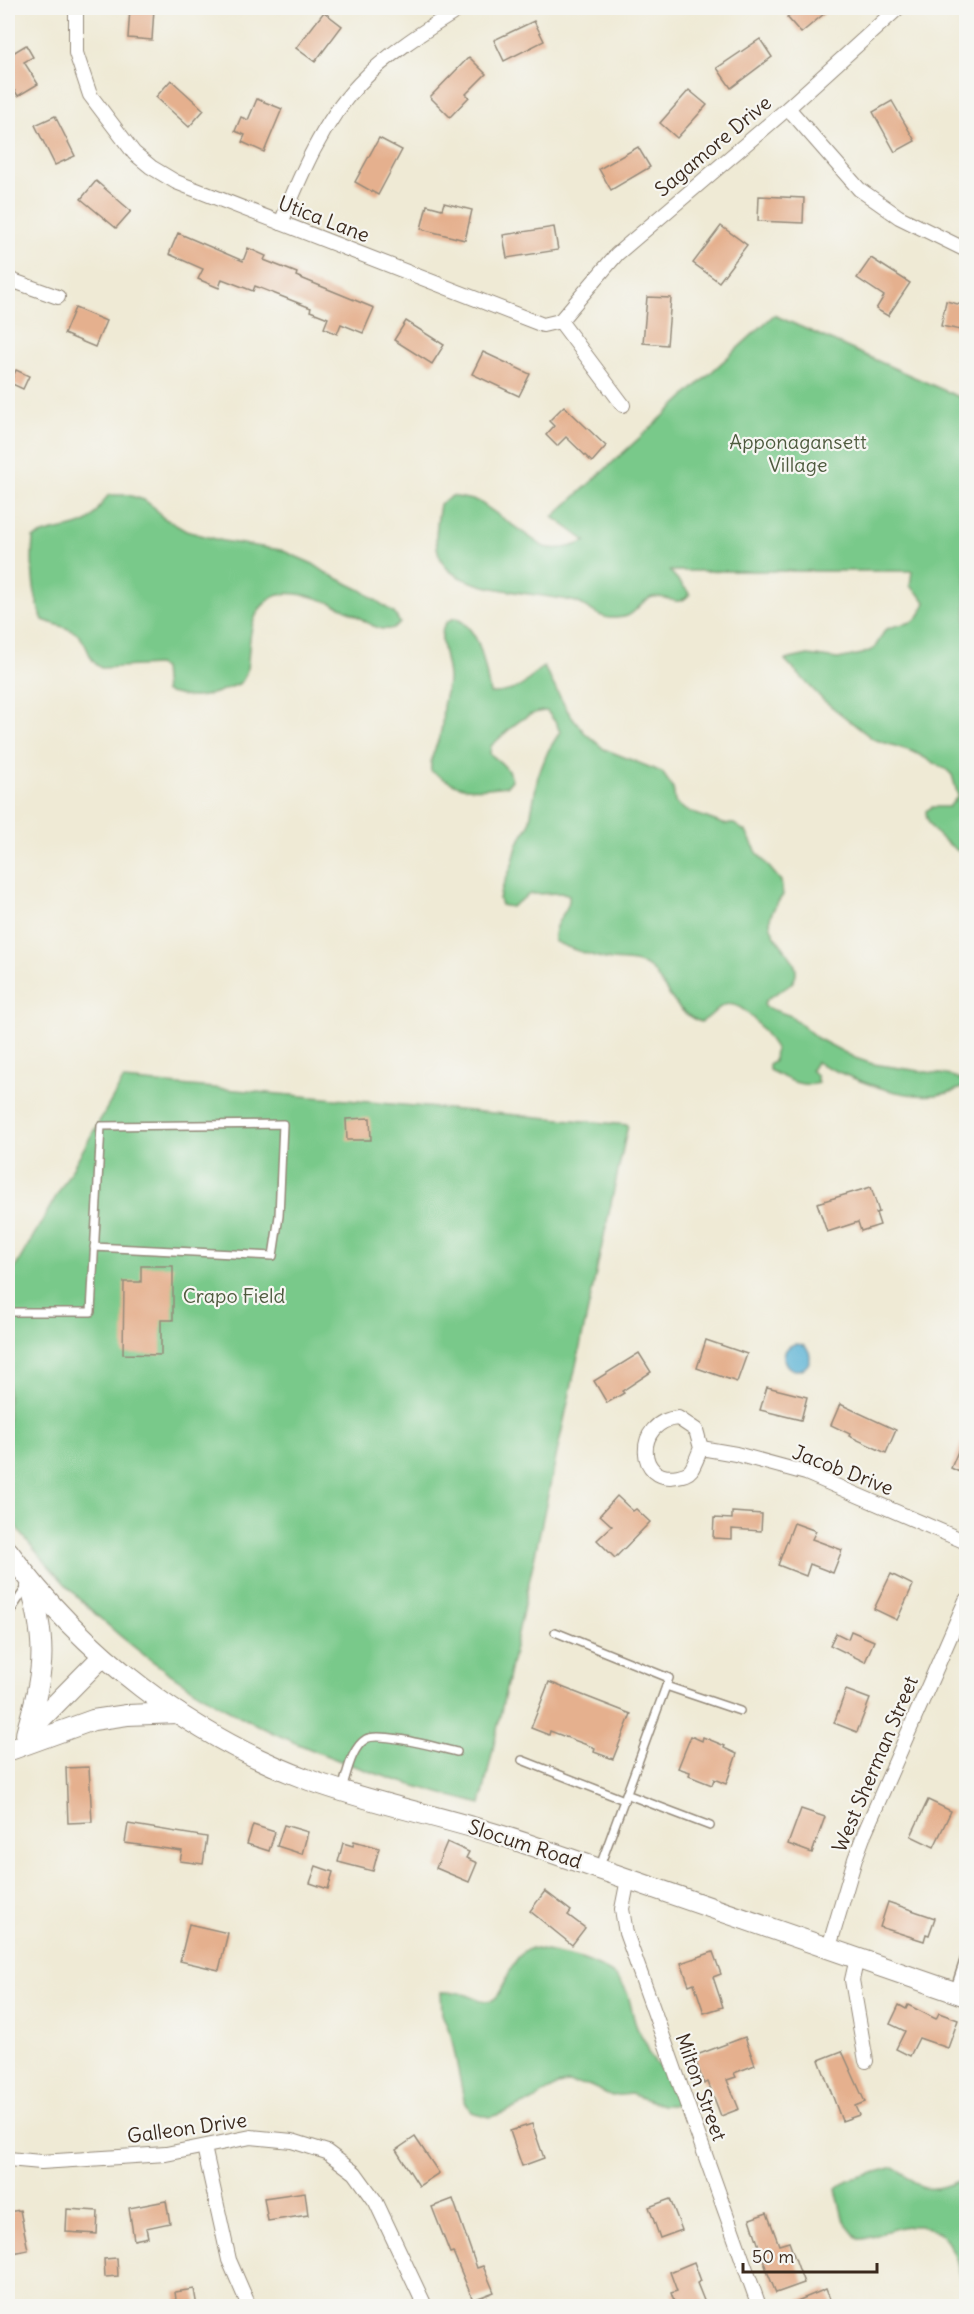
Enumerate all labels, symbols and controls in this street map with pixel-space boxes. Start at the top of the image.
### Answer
street label: Sagamore Drive [649,90,776,202]
street label: Utica Lane [275,190,373,247]
park label: Apponagansett Village [729,429,867,477]
park label: Crapo Field [183,1283,286,1308]
street label: Jacob Drive [789,1439,897,1500]
street label: West Sherman Street [826,1672,923,1856]
street label: Slocum Road [465,1813,585,1874]
street label: Milton Street [670,2030,733,2144]
street label: Galleon Drive [126,2107,248,2148]
scale bar [743,2236,876,2274]
text: 50 m [752,2245,794,2268]

